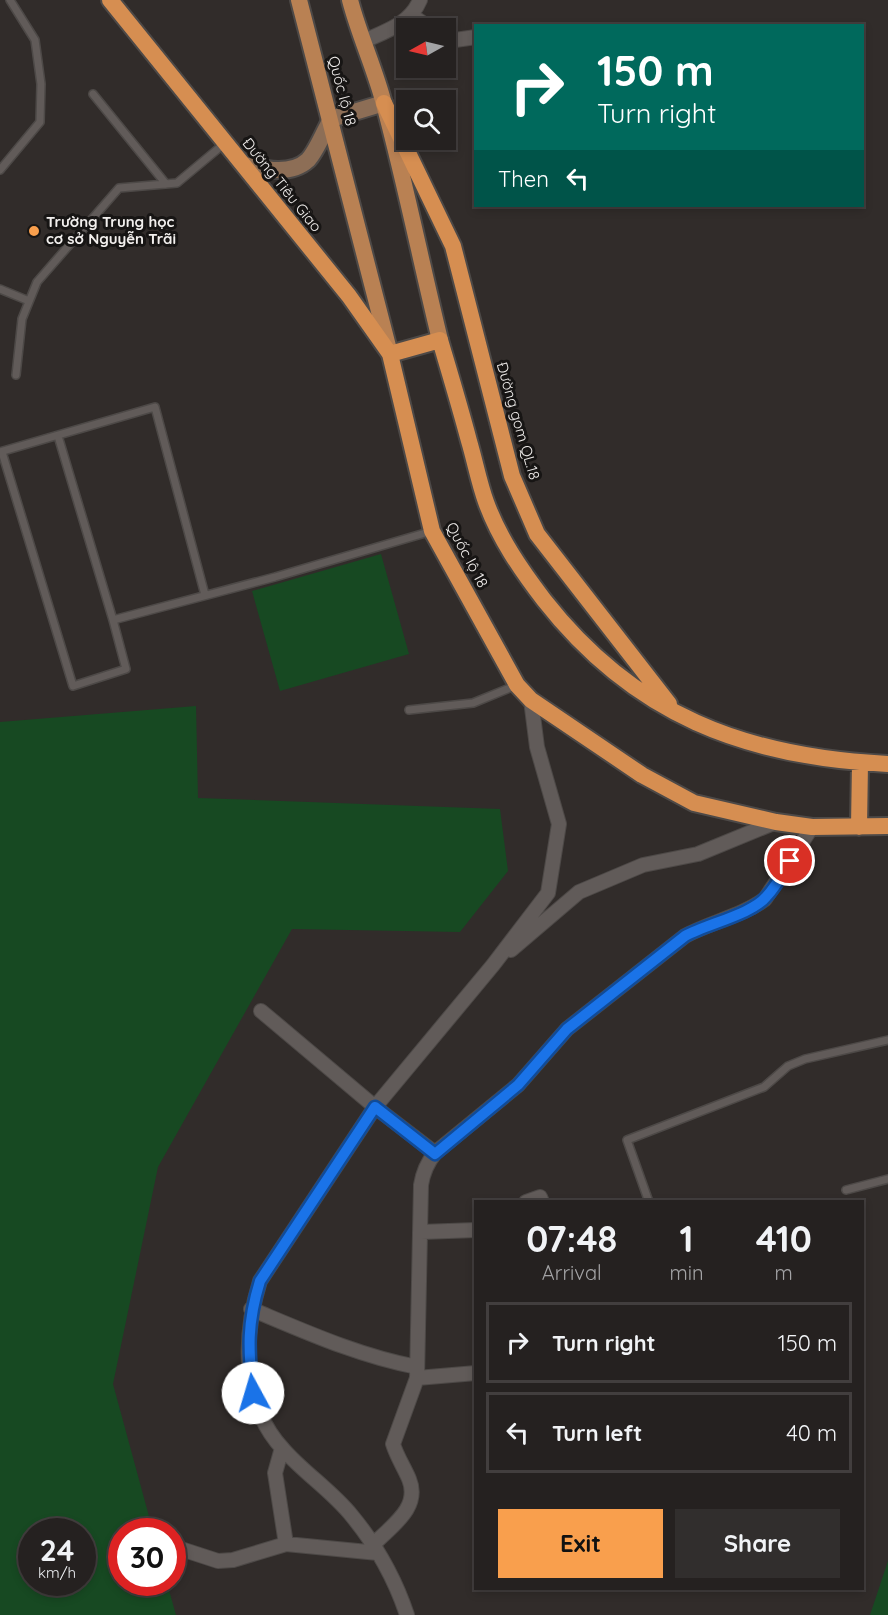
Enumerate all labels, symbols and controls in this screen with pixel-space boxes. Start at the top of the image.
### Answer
north arrow [396,18,456,78]
map controls [396,18,456,150]
text: 150 m [597,44,714,97]
icon: right [498,48,576,126]
street label: Quốc lộ 18 [324,54,361,128]
button: search [396,90,456,150]
text: Turn right [597,96,716,130]
street label: Đường Tiêu Giao [239,134,326,236]
icon: left [561,162,594,195]
text: Then [498,165,549,193]
place label: Trường Trung học cơ sở Nguyễn Trãi [46,212,176,248]
marker: Trường Trung học cơ sở Nguyễn Trãi [27,224,41,238]
street label: Đường gom QL.18 [493,360,544,482]
street label: Quốc lộ 18 [442,519,493,591]
pin [764,835,815,886]
icon: arrive [773,844,806,877]
text: 07:48 [526,1216,617,1261]
text: 1 [679,1216,693,1261]
text: 410 [756,1216,812,1261]
text: Arrival [542,1260,602,1285]
text: min [669,1260,704,1285]
text: m [775,1260,793,1285]
icon: right [501,1326,534,1359]
text: Turn right [552,1329,656,1357]
text: 150 m [778,1329,837,1357]
position arrow [221,1361,285,1425]
icon: left [501,1416,534,1449]
text: Turn left [552,1419,642,1447]
text: 40 m [786,1419,837,1447]
button: Exit [498,1509,663,1578]
button: Share [675,1509,840,1578]
speed limit sign: 30 [108,1518,186,1596]
text: 24 [40,1531,74,1569]
text: km/h [38,1563,76,1582]

